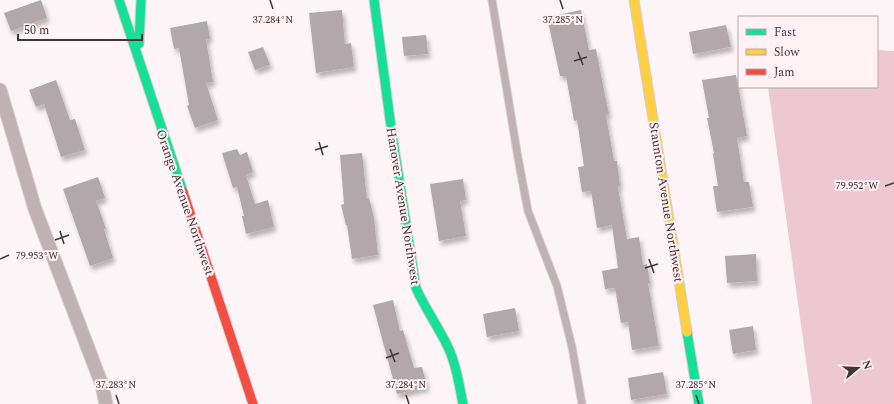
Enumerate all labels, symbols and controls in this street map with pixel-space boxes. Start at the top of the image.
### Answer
text: 37.284°N [253,12,293,28]
text: 37.285°N [543,12,583,28]
scale bar [18,16,142,42]
legend [738,16,878,88]
text: 50 m [24,21,49,40]
text: Fast [774,23,796,42]
text: Slow [774,43,800,62]
text: Jam [774,63,795,82]
street label: Staunton Avenue Northwest [643,120,689,284]
street label: Hanover Avenue Northwest [381,126,425,287]
street label: Orange Avenue Northwest [151,127,220,278]
text: 79.952°W [836,178,878,194]
text: 79.953°W [16,248,58,264]
north arrow [838,348,878,388]
text: N [857,358,876,372]
text: 37.283°N [96,377,136,393]
text: 37.284°N [386,377,426,393]
text: 37.285°N [676,377,716,393]

